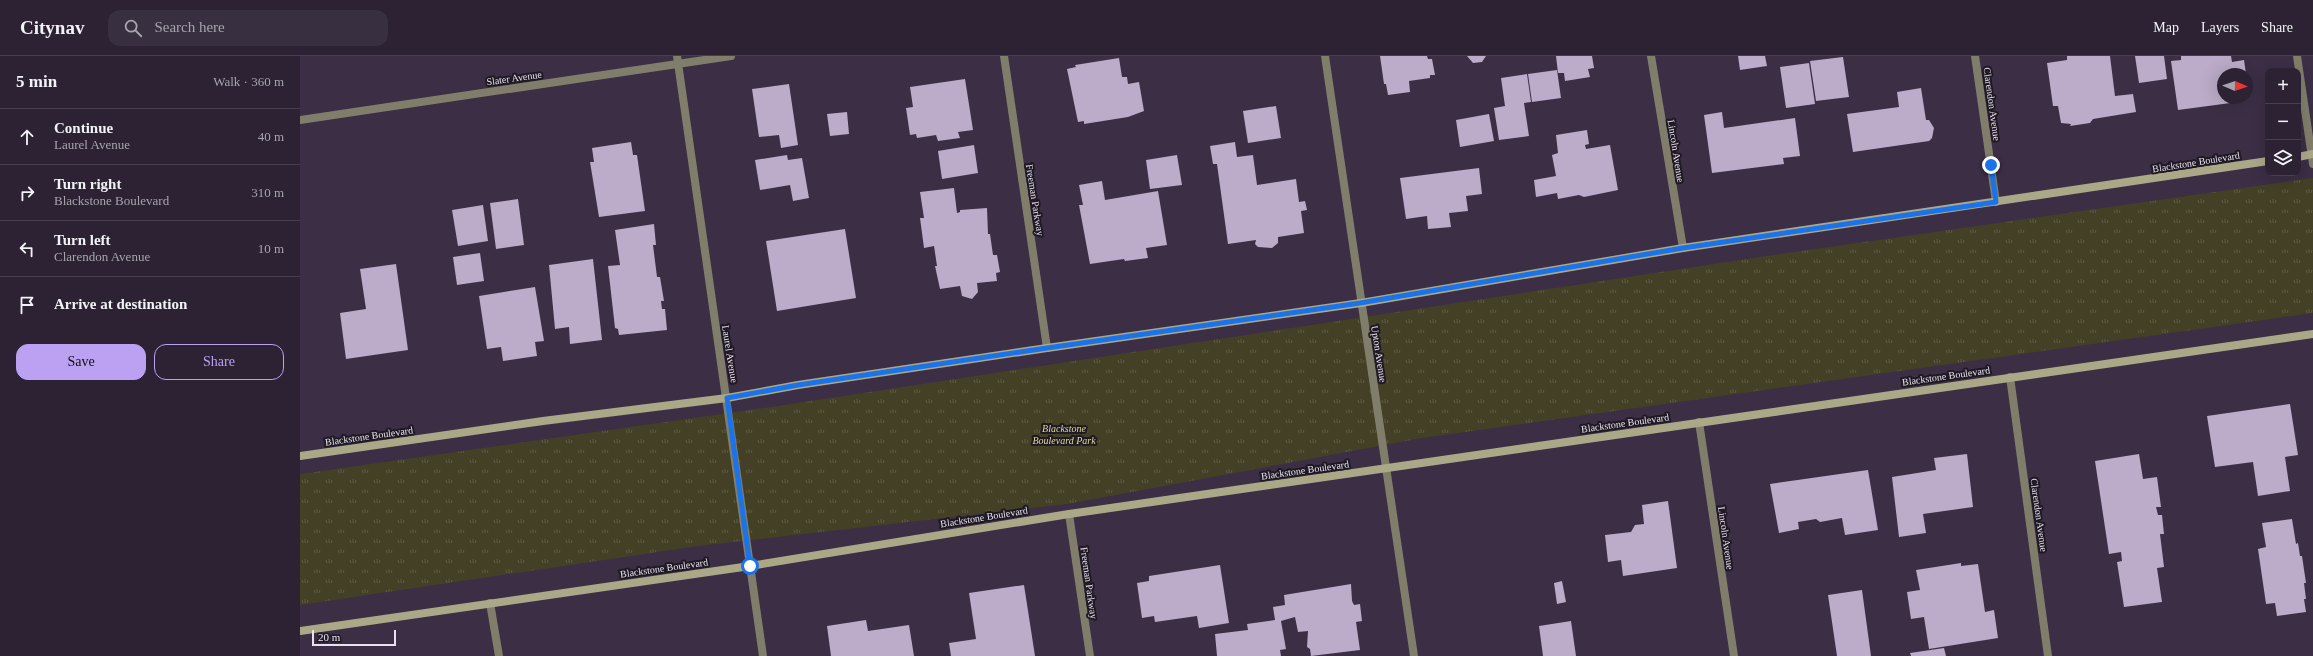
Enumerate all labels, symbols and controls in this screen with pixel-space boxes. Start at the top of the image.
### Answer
search box [108,10,388,46]
text: Citynav [20,17,84,38]
icon: search [122,17,144,39]
text: Search here [154,19,225,35]
text: Map [2153,20,2179,35]
text: Layers [2201,20,2239,35]
text: Share [2261,20,2293,35]
street label: Clarendon Avenue [1981,67,2003,142]
north arrow [2217,68,2253,104]
map controls [2265,68,2301,176]
button: + [2265,68,2301,104]
street label: Slater Avenue [486,69,543,87]
text: 5 min [16,72,57,91]
text: Walk · 360 m [213,74,284,89]
button: − [2265,104,2301,140]
street label: Lincoln Avenue [1666,119,1686,184]
text: Continue [54,120,113,136]
icon: ahead [16,126,38,148]
text: 40 m [258,129,284,144]
text: Laurel Avenue [54,137,130,152]
button: layers [2265,140,2301,176]
street label: Blackstone Boulevard [2151,150,2241,174]
route end [1982,156,2000,174]
street label: Freeman Parkway [1024,163,1046,237]
text: Turn right [54,176,121,192]
icon: right [16,182,38,204]
text: 310 m [251,185,284,200]
text: Blackstone Boulevard [54,193,169,208]
text: Turn left [54,232,111,248]
icon: left [16,238,38,260]
text: 10 m [258,241,284,256]
text: Clarendon Avenue [54,249,150,264]
icon: arrive [16,294,38,316]
text: Arrive at destination [54,296,187,312]
street label: Laurel Avenue [720,324,740,384]
street label: Upton Avenue [1369,325,1389,384]
button: Save [16,344,146,380]
button: Share [154,344,284,380]
street label: Blackstone Boulevard [1901,364,1991,388]
street label: Blackstone Boulevard [1580,411,1670,435]
park label: Blackstone Boulevard Park [1032,423,1096,446]
street label: Blackstone Boulevard [324,424,414,448]
street label: Blackstone Boulevard [1260,458,1350,482]
street label: Clarendon Avenue [2028,478,2050,553]
street label: Blackstone Boulevard [939,505,1029,529]
street label: Lincoln Avenue [1716,506,1736,571]
street label: Freeman Parkway [1079,546,1099,620]
street label: Blackstone Boulevard [619,556,709,580]
route start [741,557,759,575]
scale bar [312,628,396,647]
text: 20 m [318,631,340,643]

